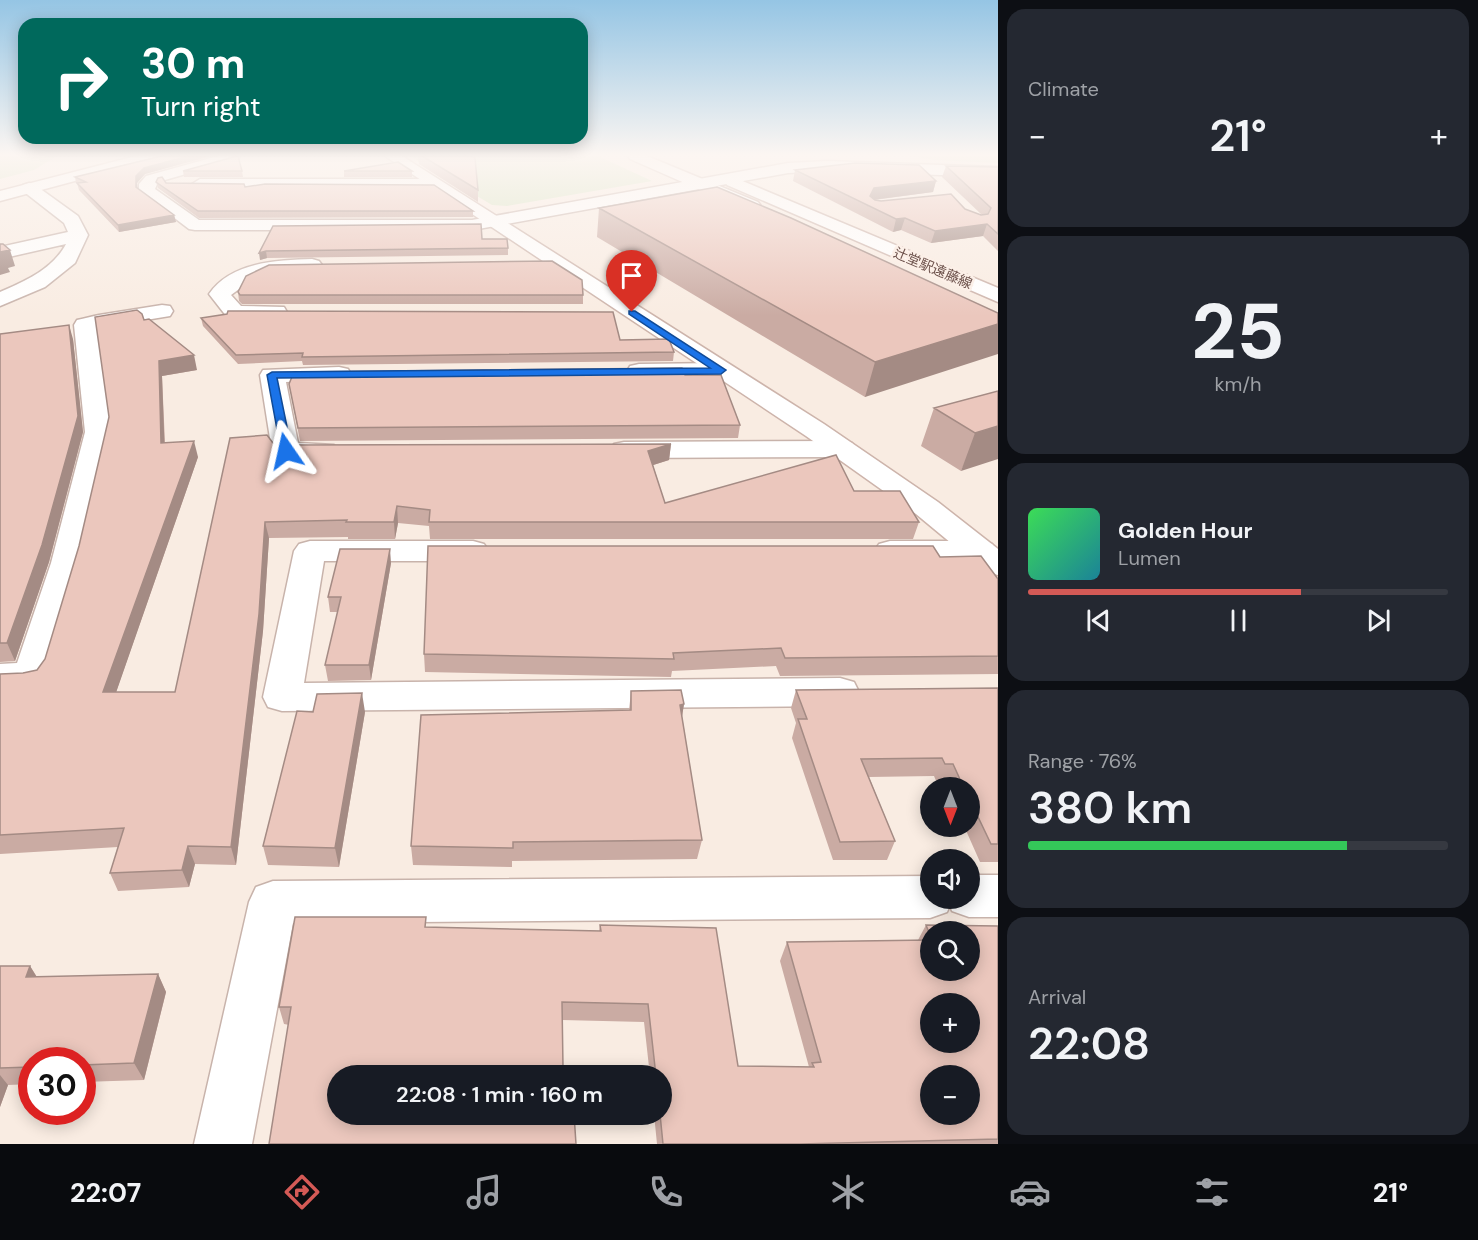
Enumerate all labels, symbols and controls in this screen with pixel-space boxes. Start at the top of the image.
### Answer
text: 30 m [141,36,245,91]
icon: right [42,42,120,120]
text: Climate [1028,76,1099,102]
text: Turn right [141,89,261,124]
text: 21° [1209,106,1267,165]
text: − [1028,114,1046,157]
text: + [1430,114,1448,157]
street label: 辻堂駅遠藤線 [891,243,975,293]
pin [606,250,657,312]
icon: arrive [615,259,648,292]
text: 25 [1191,281,1285,382]
text: km/h [1214,371,1262,397]
position arrow [254,419,318,483]
text: Golden Hour [1118,516,1253,545]
text: Lumen [1118,545,1181,571]
icon: previous [1082,604,1115,637]
icon: pause [1222,604,1255,637]
icon: next [1362,604,1395,637]
text: Range · 76% [1028,748,1137,774]
north arrow [920,777,980,837]
map controls [920,777,980,1125]
text: 380 km [1028,778,1192,837]
button: sound [920,849,980,909]
button: search [920,921,980,981]
text: Arrival [1028,984,1086,1010]
button: + [920,993,980,1053]
text: 22:08 [1028,1014,1150,1073]
speed limit sign: 30 [18,1047,96,1125]
button: − [920,1065,980,1125]
text: 22:08 · 1 min · 160 m [396,1080,603,1109]
icon: directions [281,1171,323,1213]
icon: music [463,1171,505,1213]
icon: phone [645,1171,687,1213]
icon: climate [827,1171,869,1213]
icon: car [1009,1171,1051,1213]
icon: filters [1191,1171,1233,1213]
text: 22:07 [70,1175,141,1210]
text: 21° [1373,1175,1408,1210]

